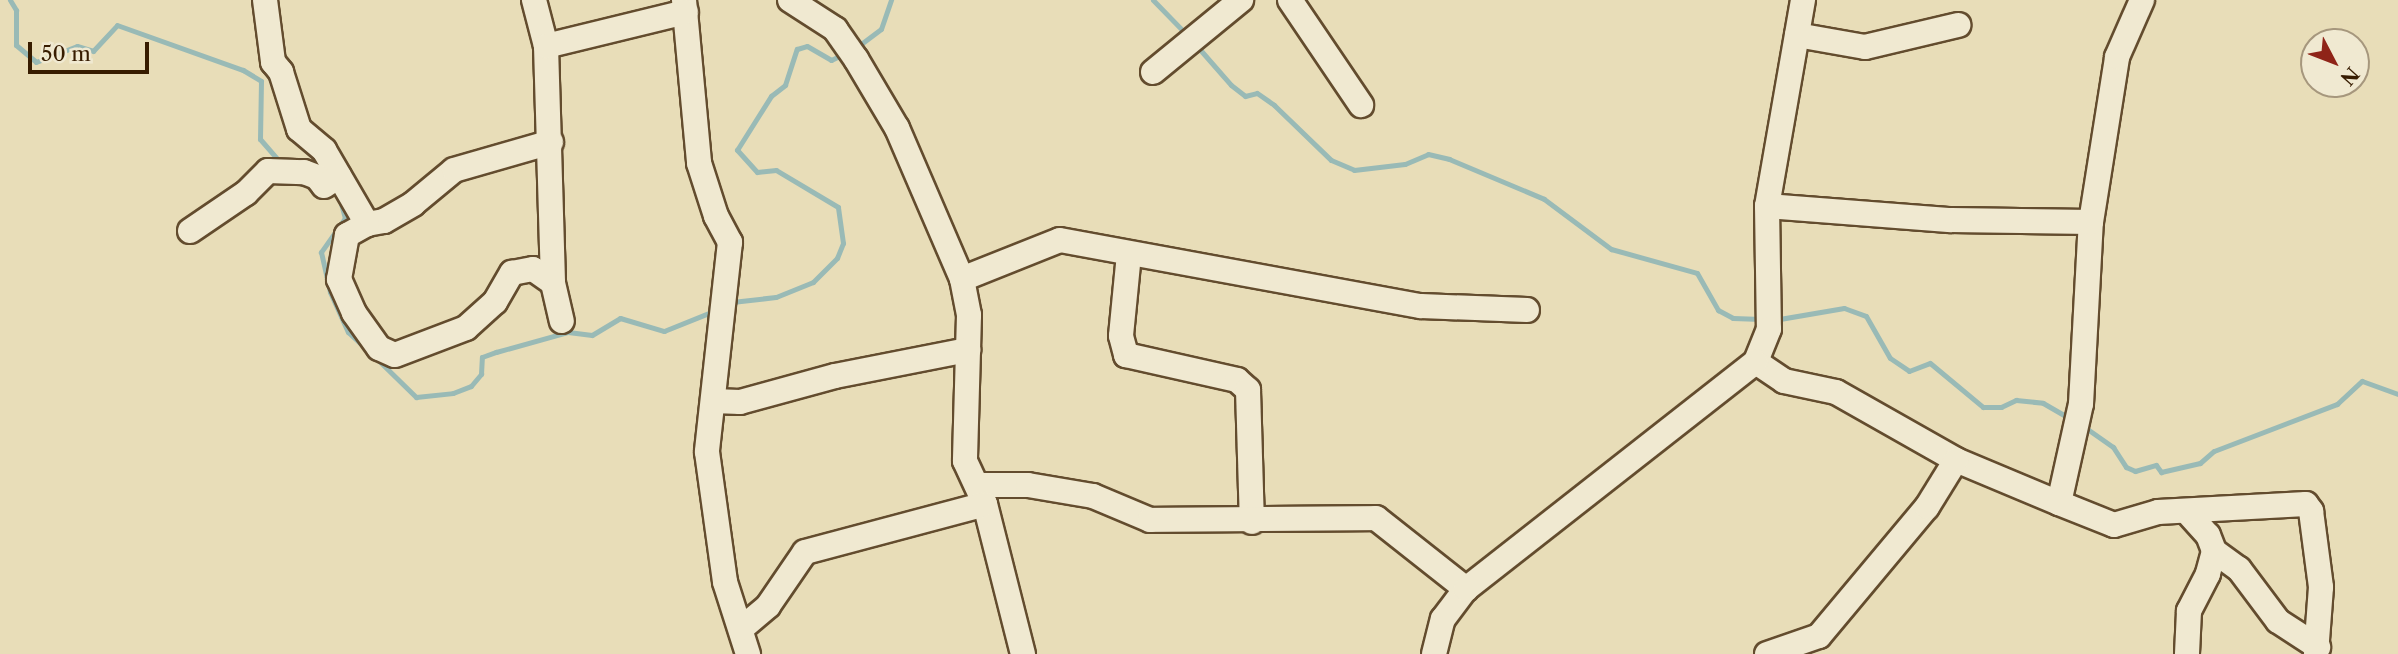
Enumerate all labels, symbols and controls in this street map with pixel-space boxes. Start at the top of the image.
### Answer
scale bar [32,28,152,72]
north arrow [2300,28,2370,98]
text: 50 m [41,41,91,66]
text: N [2335,62,2364,90]

